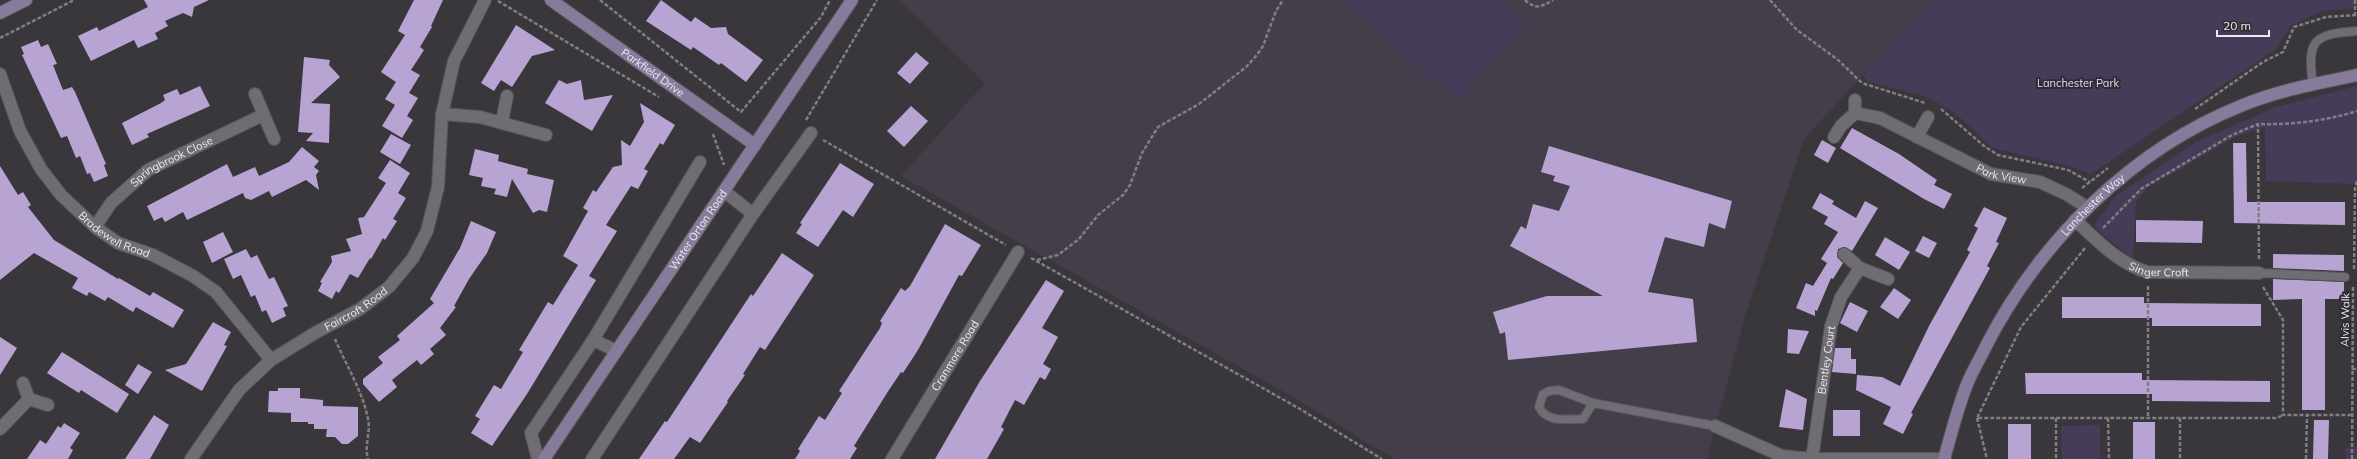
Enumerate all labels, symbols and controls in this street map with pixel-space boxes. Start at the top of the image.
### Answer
scale bar [2217,12,2269,38]
text: 20 m [2223,18,2251,33]
street label: Parkfield Drive [619,45,687,100]
park label: Lanchester Park [2037,76,2119,90]
street label: Springbrook Close [127,133,215,190]
street label: Park View [1974,161,2028,187]
street label: Lanchester Way [2058,171,2128,238]
street label: Water Orton Road [666,187,730,273]
street label: Bradewell Road [76,208,152,260]
street label: Singer Croft [2126,258,2189,279]
street label: Faircroft Road [322,284,390,334]
street label: Alvis Walk [2338,293,2352,347]
street label: Cranmore Road [928,318,982,394]
street label: Bentley Court [1814,325,1838,395]

